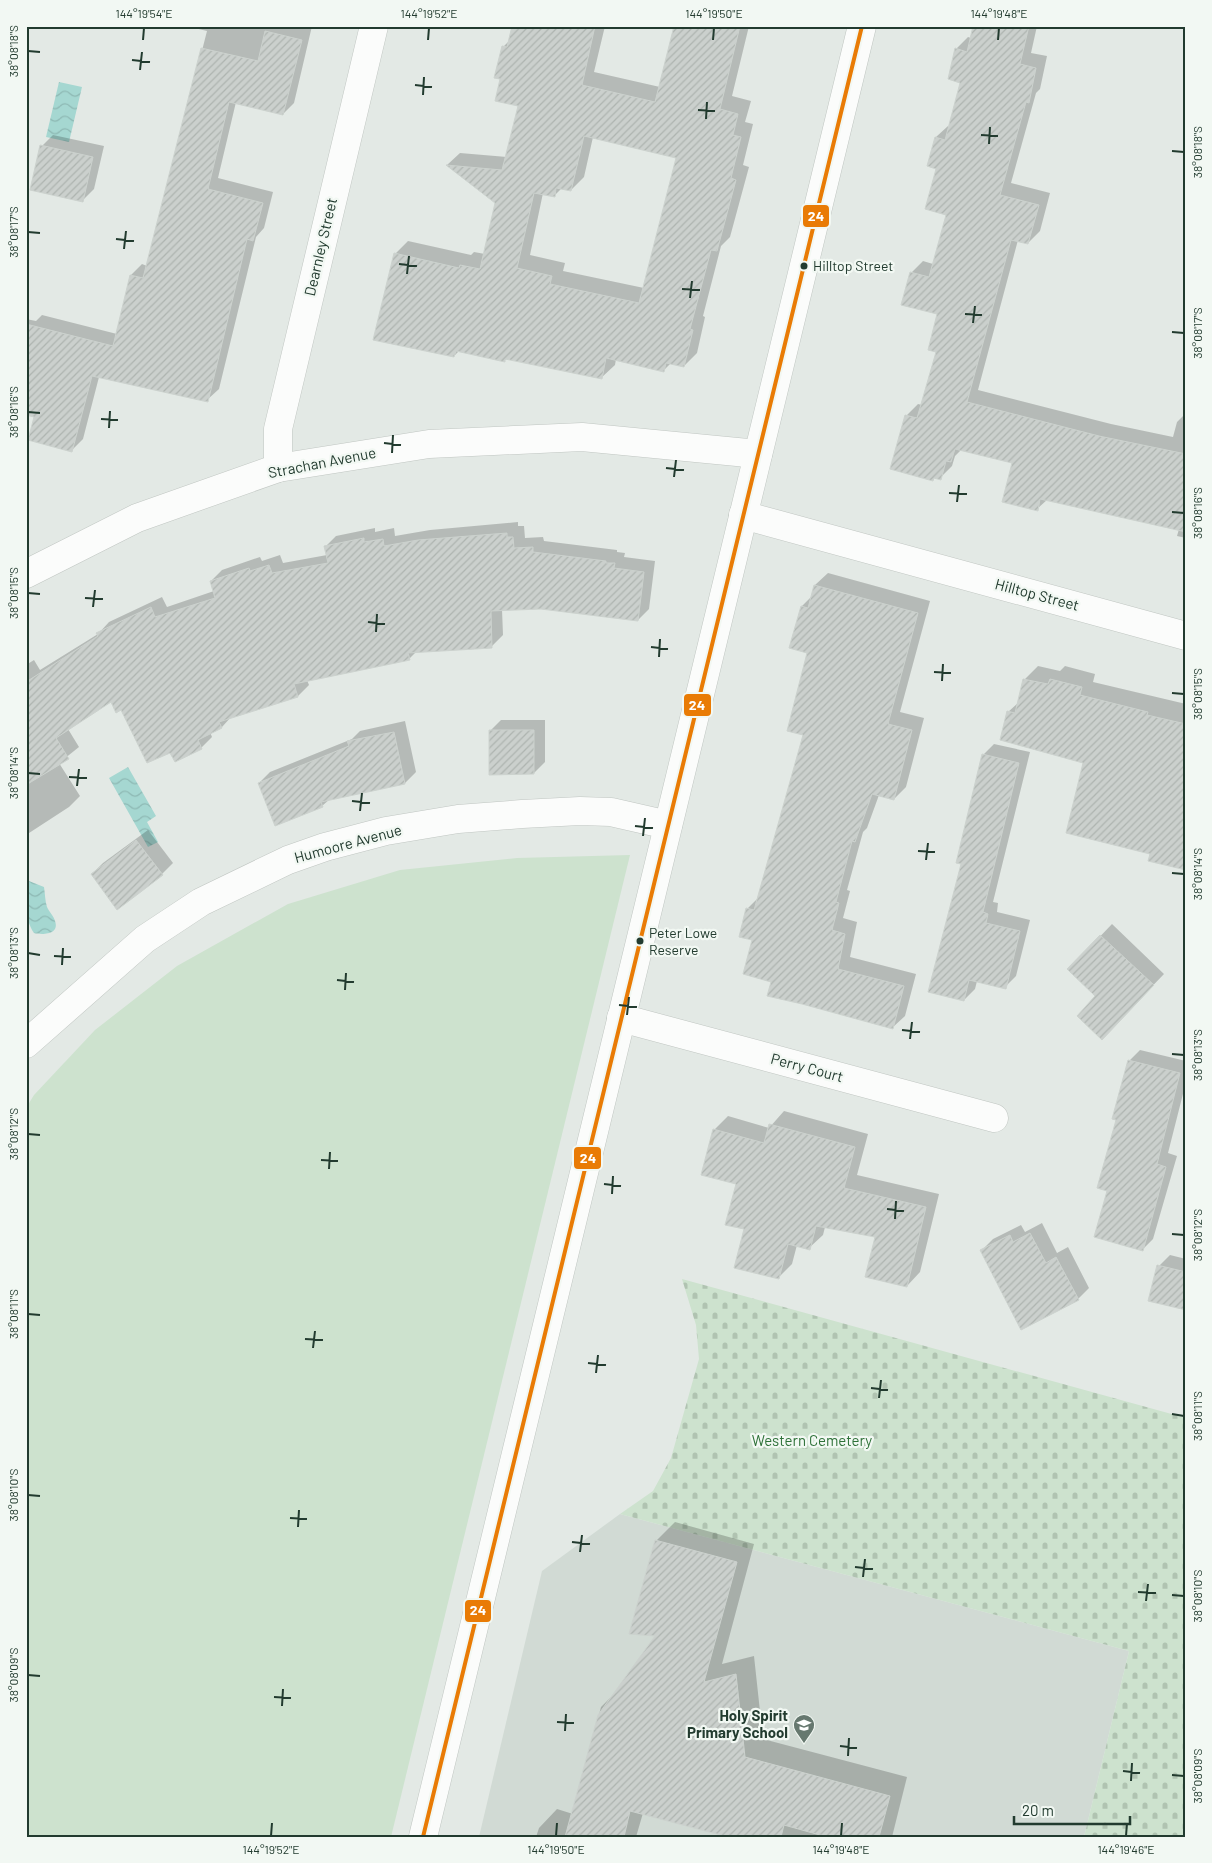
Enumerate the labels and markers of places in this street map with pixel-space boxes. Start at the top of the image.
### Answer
place label: Hilltop Street [813,257,893,274]
marker: Hilltop Street [799,261,809,271]
place label: Peter Lowe Reserve [649,924,717,958]
marker: Peter Lowe Reserve [635,936,645,946]
place label: Holy Spirit Primary School [687,1706,788,1741]
school or university icon: Holy Spirit Primary School [792,1713,816,1744]

